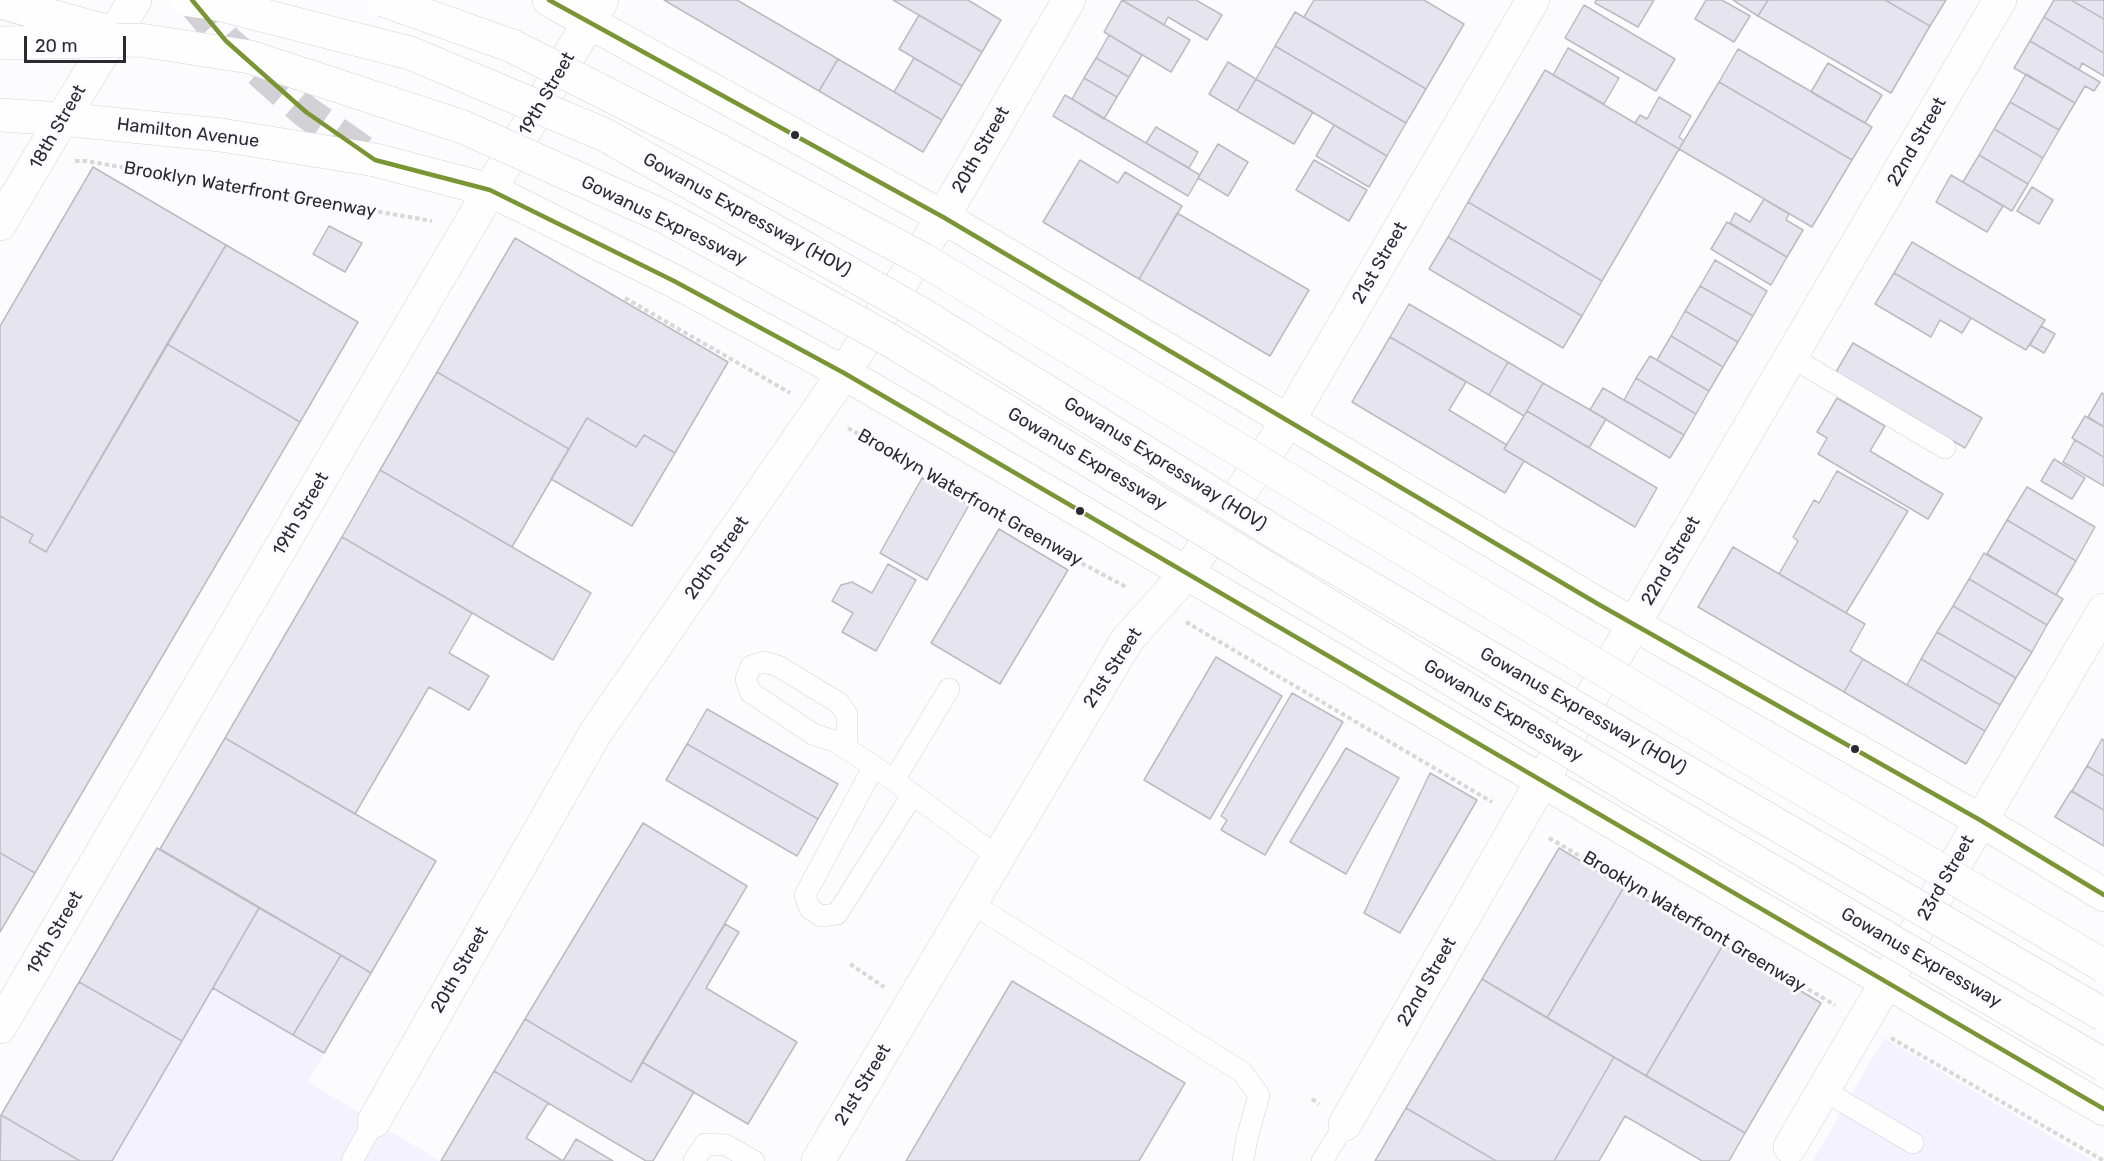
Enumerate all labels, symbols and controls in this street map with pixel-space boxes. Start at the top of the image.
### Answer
scale bar [27,24,129,62]
text: 20 m [35,35,77,57]
street label: 19th Street [514,48,580,140]
street label: 18th Street [25,81,91,173]
street label: 22nd Street [1883,94,1951,190]
street label: 20th Street [948,103,1014,197]
street label: Hamilton Avenue [116,114,260,152]
unlabelled marker [789,129,801,141]
street label: Gowanus Expressway (HOV) [639,149,855,281]
street label: Brooklyn Waterfront Greenway [122,157,378,223]
street label: Gowanus Expressway [578,171,750,271]
street label: 21st Street [1348,218,1412,308]
street label: Gowanus Expressway (HOV) [1060,393,1270,535]
street label: Gowanus Expressway [1004,403,1170,515]
street label: Brooklyn Waterfront Greenway [854,425,1086,571]
street label: 19th Street [268,468,334,560]
unlabelled marker [1074,505,1086,517]
street label: 20th Street [680,512,754,604]
street label: 22nd Street [1637,513,1705,609]
street label: 21st Street [1079,624,1147,712]
street label: Gowanus Expressway (HOV) [1476,643,1690,779]
street label: Gowanus Expressway [1420,655,1586,767]
unlabelled marker [1849,743,1861,755]
street label: 23rd Street [1913,831,1979,925]
street label: Brooklyn Waterfront Greenway [1579,847,1809,997]
street label: 19th Street [22,887,88,979]
street label: Gowanus Expressway [1837,903,2005,1013]
street label: 20th Street [427,923,493,1017]
street label: 22nd Street [1393,934,1461,1030]
street label: 21st Street [830,1040,896,1130]

